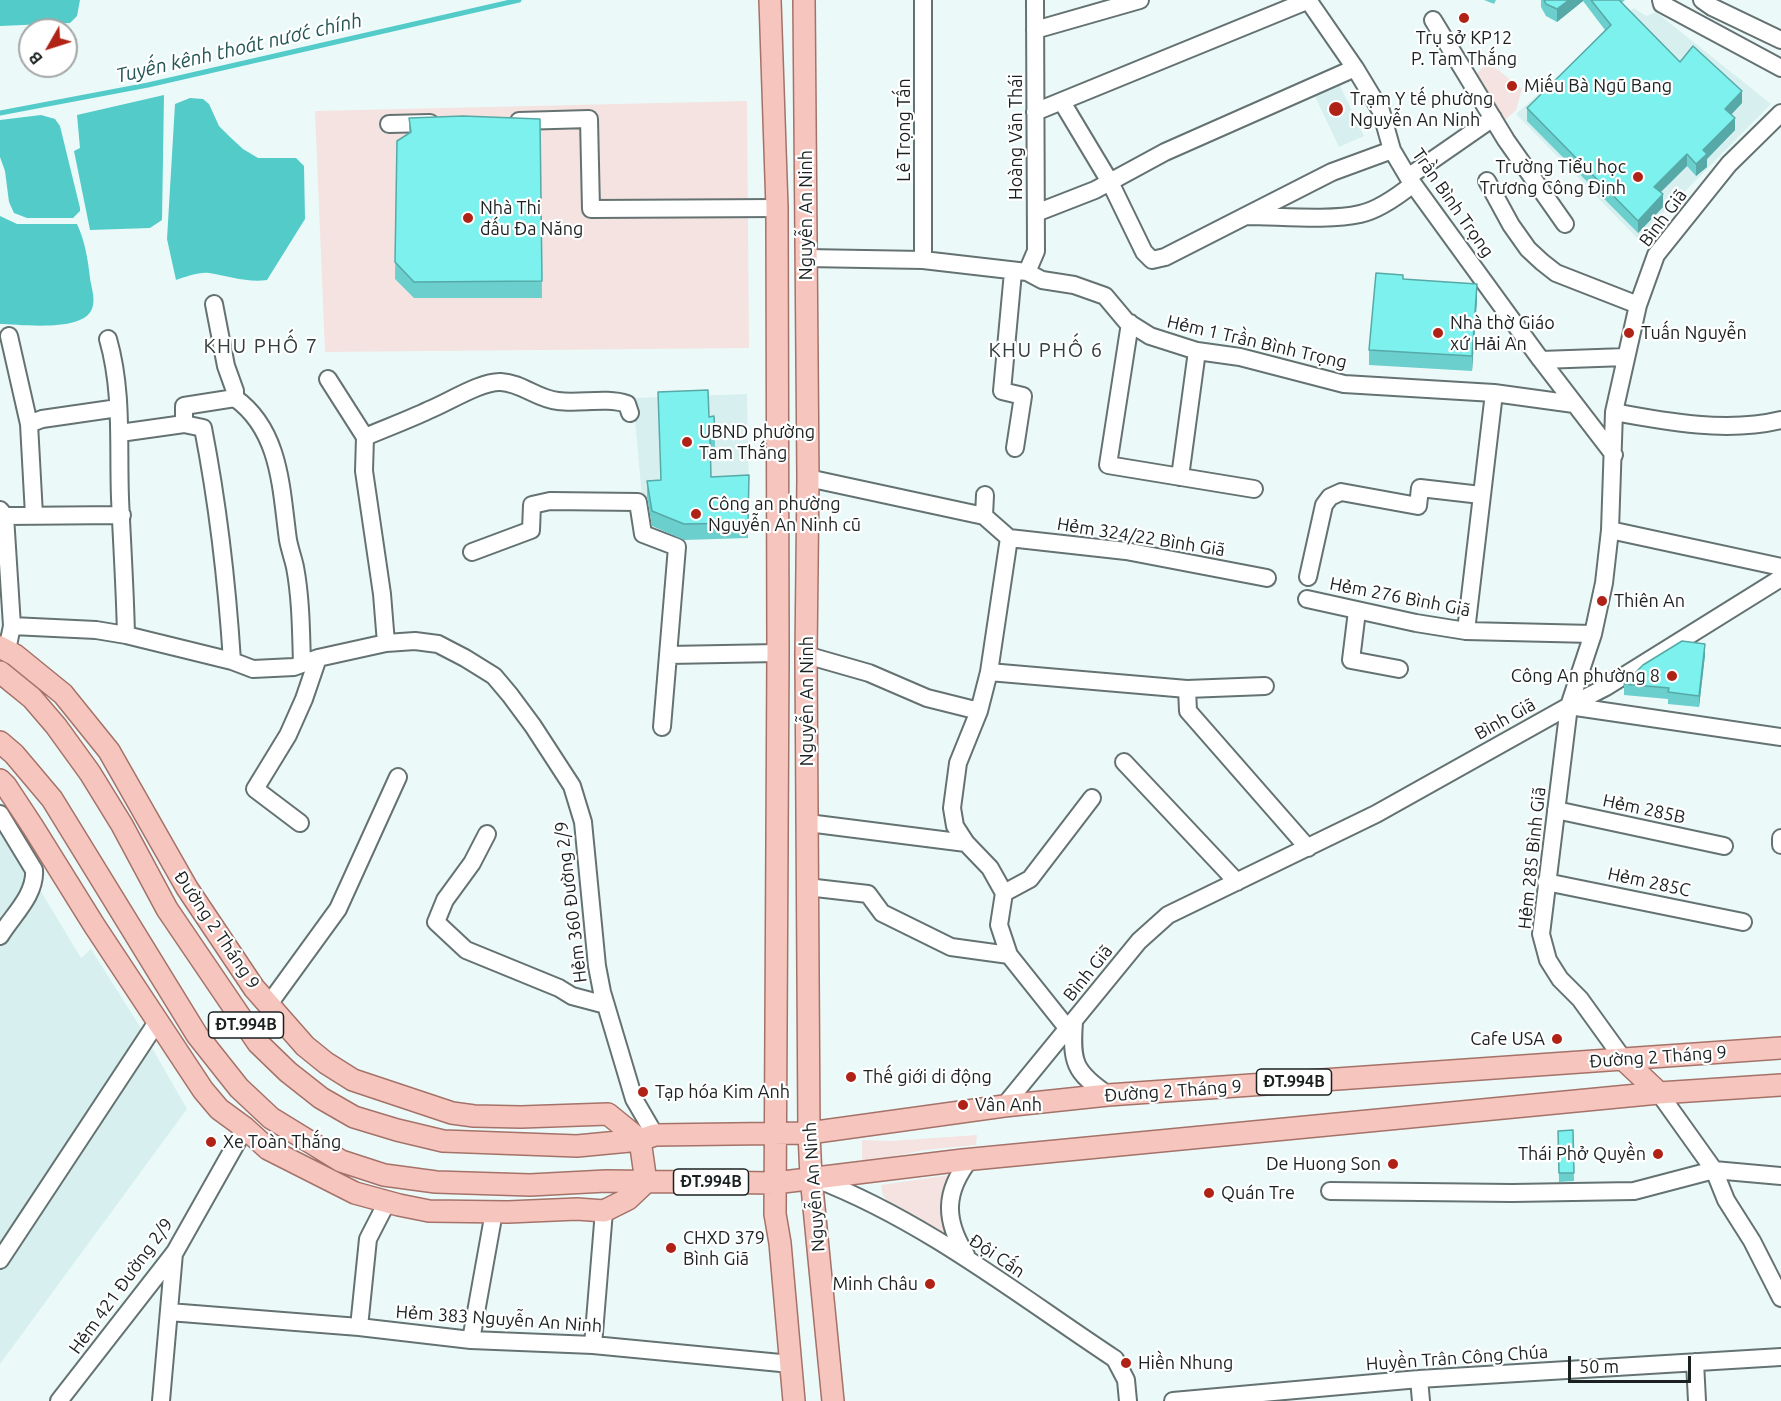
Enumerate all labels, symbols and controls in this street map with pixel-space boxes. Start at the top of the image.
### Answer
water label: Tuyến kênh thoát nước chính [114,8,364,88]
marker: Trụ sở KP12 P. Tam Thắng [1457,11,1471,25]
north arrow [18,18,78,78]
place label: Trụ sở KP12 P. Tam Thắng [1411,27,1517,70]
text: B [25,48,46,68]
street label: Hoàng Văn Thái [1005,74,1027,200]
place label: Miếu Bà Ngũ Bang [1524,75,1672,97]
street label: Lê Trọng Tấn [893,78,915,182]
marker: Miếu Bà Ngũ Bang [1505,79,1519,93]
place label: Trạm Y tế phường Nguyễn An Ninh [1350,88,1493,130]
marker: Trạm Y tế phường Nguyễn An Ninh [1327,100,1345,118]
street label: Trần Bình Trọng [1408,145,1498,261]
street label: Nguyễn An Ninh [795,150,817,280]
place label: Trường Tiểu học Trương Công Định [1480,156,1626,198]
marker: Trường Tiểu học Trương Công Định [1631,170,1645,184]
street label: Bình Giã [1635,185,1691,251]
place label: Nhà Thi đấu Đa Năng [480,197,583,240]
marker: Nhà Thi đấu Đa Năng [461,211,475,225]
street label: Hẻm 1 Trần Bình Trọng [1165,311,1349,373]
place label: Nhà thờ Giáo xứ Hải An [1450,312,1555,354]
place label: Tuấn Nguyễn [1641,322,1747,344]
marker: Nhà thờ Giáo xứ Hải An [1431,326,1445,340]
marker: Tuấn Nguyễn [1622,326,1636,340]
district label: KHU PHỐ 7 [203,334,319,358]
district label: KHU PHỐ 6 [988,338,1104,362]
place label: UBND phường Tam Thắng [699,421,815,464]
marker: UBND phường Tam Thắng [680,435,694,449]
place label: Công an phường Nguyễn An Ninh cũ [708,493,861,536]
marker: Công an phường Nguyễn An Ninh cũ [689,507,703,521]
street label: Hẻm 324/22 Bình Giã [1055,513,1227,561]
street label: Hẻm 276 Bình Giã [1328,573,1472,621]
place label: Thiên An [1614,590,1685,612]
marker: Thiên An [1595,594,1609,608]
street label: Nguyễn An Ninh [796,636,818,766]
place label: Công An phường 8 [1511,665,1660,687]
marker: Công An phường 8 [1665,669,1679,683]
street label: Bình Giã [1471,694,1539,744]
street label: Hẻm 285 Bình Giã [1514,786,1550,930]
street label: Hẻm 285B [1601,790,1687,828]
street label: Hẻm 360 Đường 2/9 [550,820,592,984]
street label: Hẻm 285C [1606,863,1692,901]
street label: Đường 2 Tháng 9 [170,867,264,993]
street label: Bình Giã [1059,941,1117,1005]
road number: ĐT.994B [208,1012,284,1038]
place label: Cafe USA [1470,1028,1545,1050]
marker: Cafe USA [1550,1032,1564,1046]
street label: Đường 2 Tháng 9 [1589,1041,1727,1073]
place label: Thế giới di động [863,1066,992,1088]
road number: ĐT.994B [1256,1069,1332,1095]
marker: Thế giới di động [844,1070,858,1084]
street label: Đường 2 Tháng 9 [1104,1075,1242,1107]
place label: Tạp hóa Kim Anh [655,1081,790,1103]
marker: Tạp hóa Kim Anh [636,1085,650,1099]
place label: Vân Anh [975,1094,1042,1116]
marker: Vân Anh [956,1098,970,1112]
street label: Nguyễn An Ninh [799,1121,829,1253]
place label: Xe Toàn Thắng [223,1131,341,1153]
marker: Xe Toàn Thắng [204,1135,218,1149]
place label: Thái Phở Quyền [1518,1143,1646,1165]
marker: Thái Phở Quyền [1651,1147,1665,1161]
place label: De Huong Son [1266,1153,1381,1175]
marker: De Huong Son [1386,1157,1400,1171]
road number: ĐT.994B [674,1169,748,1195]
place label: Quán Tre [1221,1182,1295,1204]
marker: Quán Tre [1202,1186,1216,1200]
street label: Hẻm 421 Đường 2/9 [64,1214,178,1358]
place label: CHXD 379 Bình Giã [683,1227,765,1270]
street label: Đội Cấn [965,1230,1029,1282]
marker: CHXD 379 Bình Giã [664,1241,678,1255]
place label: Minh Châu [832,1273,918,1295]
marker: Minh Châu [923,1277,937,1291]
street label: Hẻm 383 Nguyễn An Ninh [395,1301,603,1337]
street label: Huyền Trân Công Chúa [1365,1341,1549,1375]
scale bar [1571,1344,1694,1382]
place label: Hiền Nhung [1138,1352,1233,1374]
marker: Hiền Nhung [1119,1356,1133,1370]
text: 50 m [1579,1356,1619,1376]

